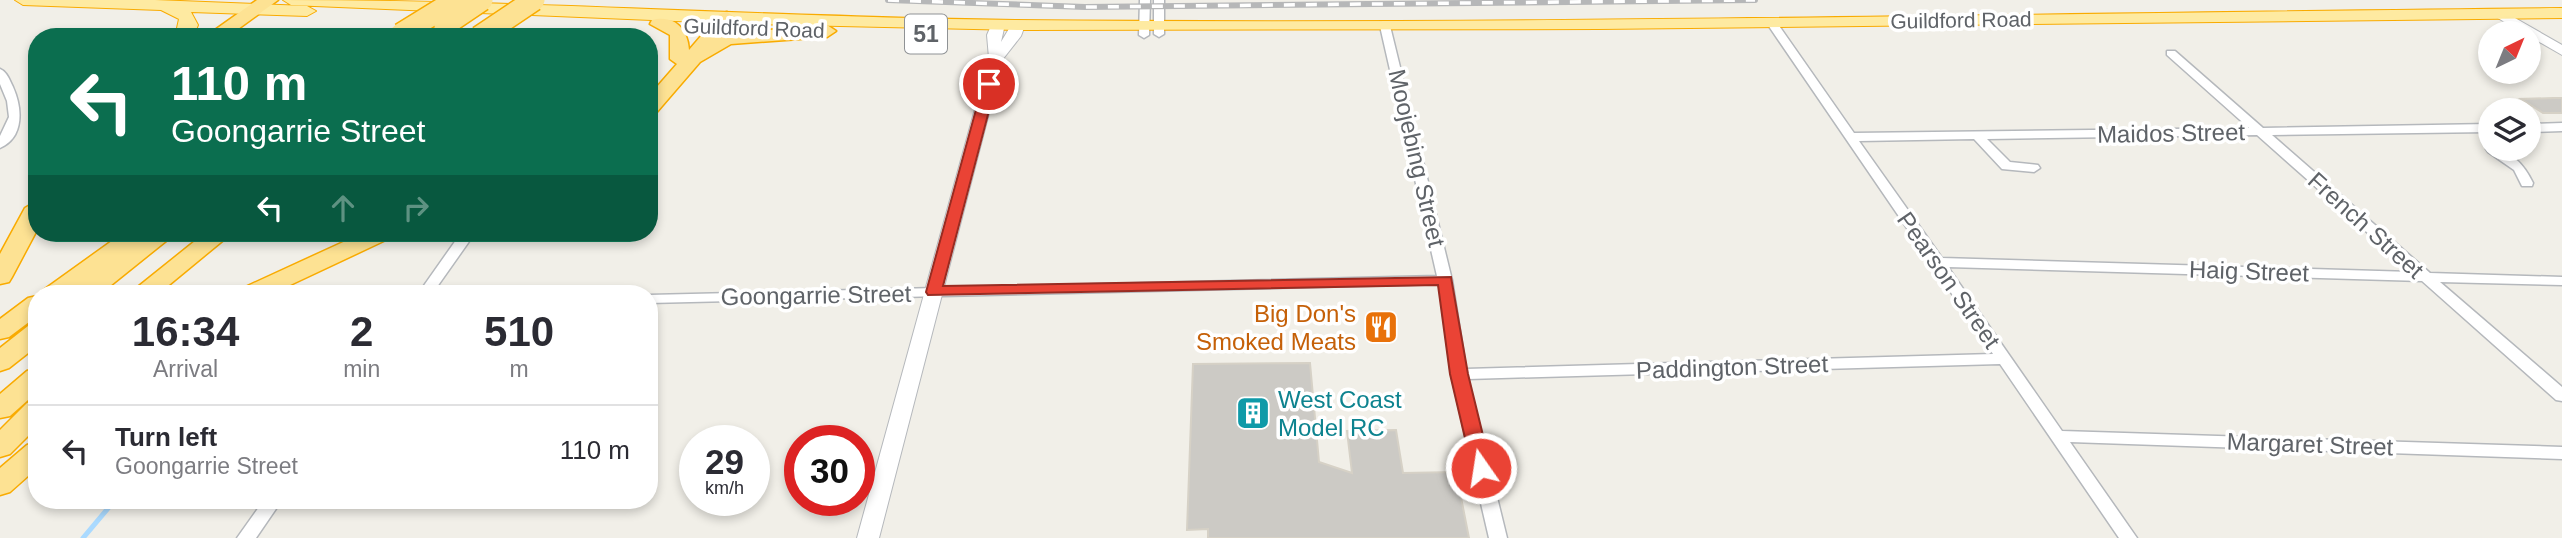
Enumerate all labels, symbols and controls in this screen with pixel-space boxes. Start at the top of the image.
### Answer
street label: Guildford Road [1890,7,2032,33]
street label: Guildford Road [683,14,825,42]
road number: 51 [905,14,947,54]
north arrow [2478,21,2541,84]
map controls [2478,21,2541,161]
pin [959,54,1019,114]
icon: left [56,56,147,147]
text: 110 m [171,56,307,110]
icon: arrive [970,65,1008,103]
street label: Moojebing Street [1383,67,1451,250]
button: layers [2478,98,2541,161]
text: Goongarrie Street [171,113,425,149]
street label: Maidos Street [2097,118,2246,148]
street label: French Street [2303,166,2429,284]
icon: left [251,189,289,227]
icon: ahead [324,189,362,227]
icon: right [397,189,435,227]
street label: Pearson Street [1892,207,2006,354]
street label: Haig Street [2189,255,2310,287]
street label: Goongarrie Street [720,280,912,310]
place label: Big Don's Smoked Meats [1196,300,1356,355]
text: 16:34 [132,308,239,355]
text: 2 [350,308,373,355]
text: 510 [484,308,554,355]
restaurant icon: Big Don's Smoked Meats [1362,308,1400,346]
street label: Paddington Street [1636,350,1829,384]
text: Arrival [153,356,218,382]
text: min [343,356,380,382]
text: m [510,356,529,382]
place label: West Coast Model RC [1278,386,1402,441]
building icon: West Coast Model RC [1234,394,1272,432]
text: Turn left [115,422,217,452]
speed limit sign: 30 [784,425,875,516]
street label: Margaret Street [2226,428,2394,460]
position arrow [1444,431,1518,505]
icon: left [56,432,94,470]
text: 110 m [560,435,630,465]
text: 29 [705,442,744,481]
text: Goongarrie Street [115,453,298,479]
text: km/h [705,478,744,498]

